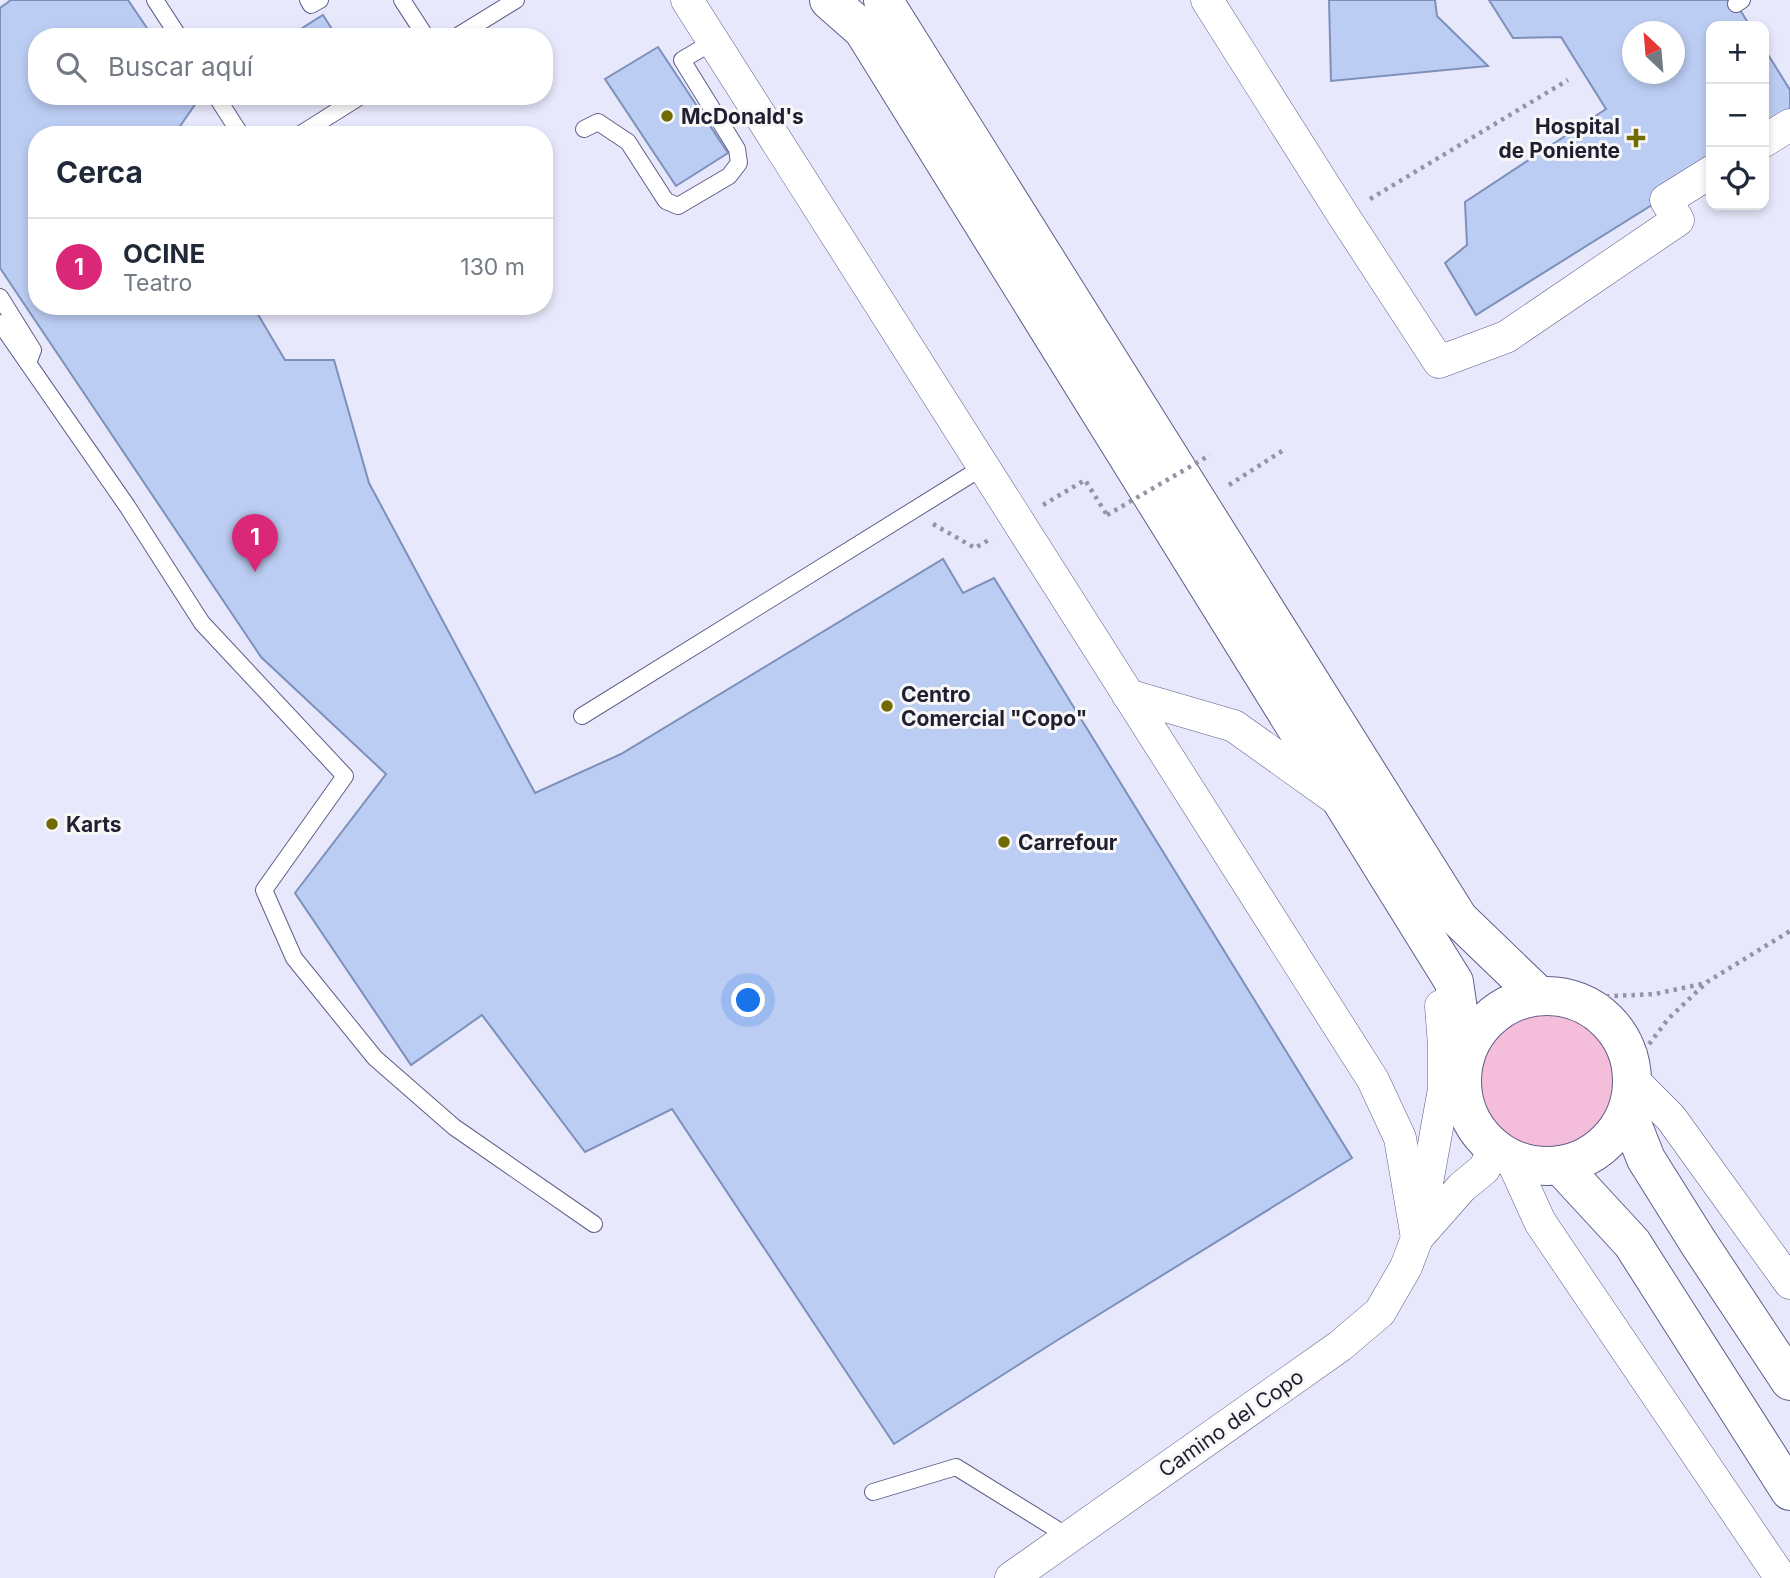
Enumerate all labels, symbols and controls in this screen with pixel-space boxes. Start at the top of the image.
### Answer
north arrow [1622,21,1685,84]
map controls [1706,21,1769,210]
button: + [1706,21,1769,84]
search box [28,28,553,105]
icon: search [52,48,90,86]
text: Buscar aquí [108,51,253,82]
button: − [1706,84,1769,147]
place label: McDonald's [681,104,804,129]
marker: McDonald's [659,108,675,124]
place label: Hospital de Poniente [1499,114,1620,163]
marker: Hospital de Poniente [1626,128,1646,148]
button: locate [1706,147,1769,210]
text: Cerca [56,154,143,190]
text: OCINE [123,238,205,269]
text: 1 [74,253,84,281]
text: 130 m [460,253,525,281]
text: Teatro [123,269,192,297]
pin: 1 [232,514,278,572]
place label: Centro Comercial "Copo" [901,682,1087,731]
marker: Centro Comercial "Copo" [879,698,895,714]
place label: Karts [66,812,122,837]
marker: Karts [44,816,60,832]
place label: Carrefour [1018,830,1118,855]
marker: Carrefour [996,834,1012,850]
your location [731,983,765,1017]
street label: Camino del Copo [1154,1364,1308,1482]

